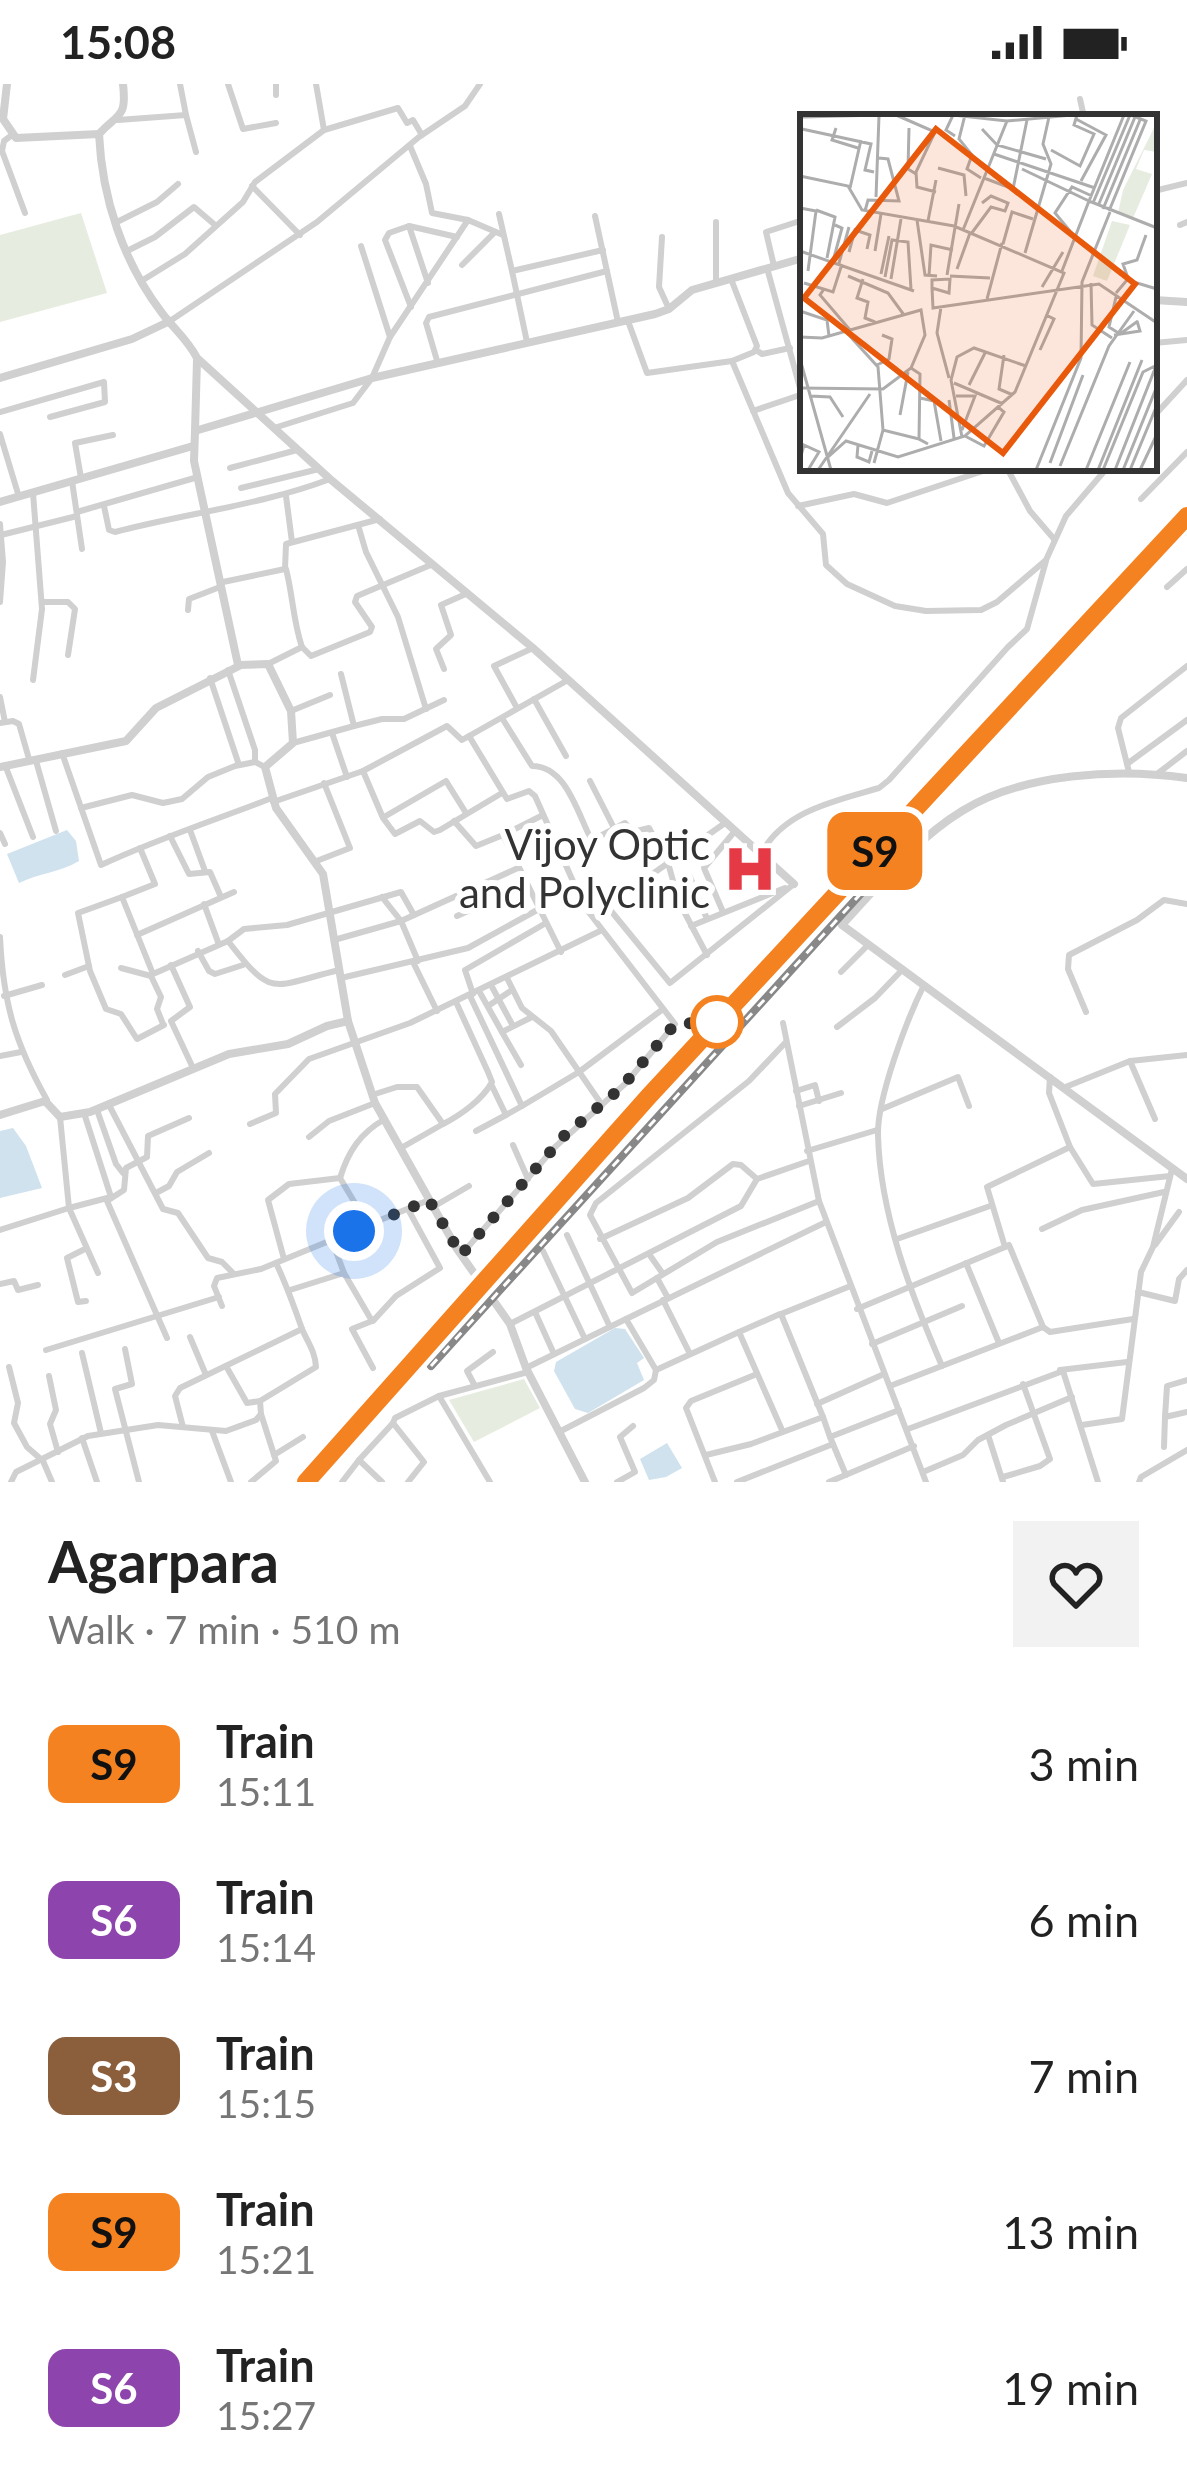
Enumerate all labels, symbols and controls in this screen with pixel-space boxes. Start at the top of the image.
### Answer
text: 15:08 [60,15,176,69]
inset map [800,114,1157,471]
line badge: S9 [821,812,929,890]
place label: Vijoy Optic and Polyclinic [459,819,710,917]
text: S9 [851,826,899,876]
hospital icon: Vijoy Optic and Polyclinic [721,840,779,898]
unlabelled marker [692,997,742,1047]
your location [324,1201,384,1261]
button: heart [1013,1521,1139,1647]
text: Agarpara [48,1527,279,1595]
text: Walk · 7 min · 510 m [48,1606,401,1652]
text: Train [216,1714,315,1768]
text: 3 min [1028,1737,1139,1791]
text: S9 [90,1739,138,1789]
text: 15:11 [216,1768,316,1814]
text: Train [216,1870,315,1924]
text: 6 min [1028,1893,1139,1947]
text: S6 [90,1895,138,1945]
text: 15:14 [216,1924,316,1970]
text: Train [216,2026,315,2080]
text: 7 min [1028,2049,1139,2103]
text: S3 [90,2051,138,2101]
text: 15:15 [216,2080,316,2126]
text: Train [216,2182,315,2236]
text: 13 min [1002,2205,1139,2259]
text: S9 [90,2207,138,2257]
text: 15:21 [216,2236,316,2282]
text: Train [216,2338,315,2392]
text: 19 min [1002,2361,1139,2415]
text: S6 [90,2363,138,2413]
text: 15:27 [216,2392,316,2438]

